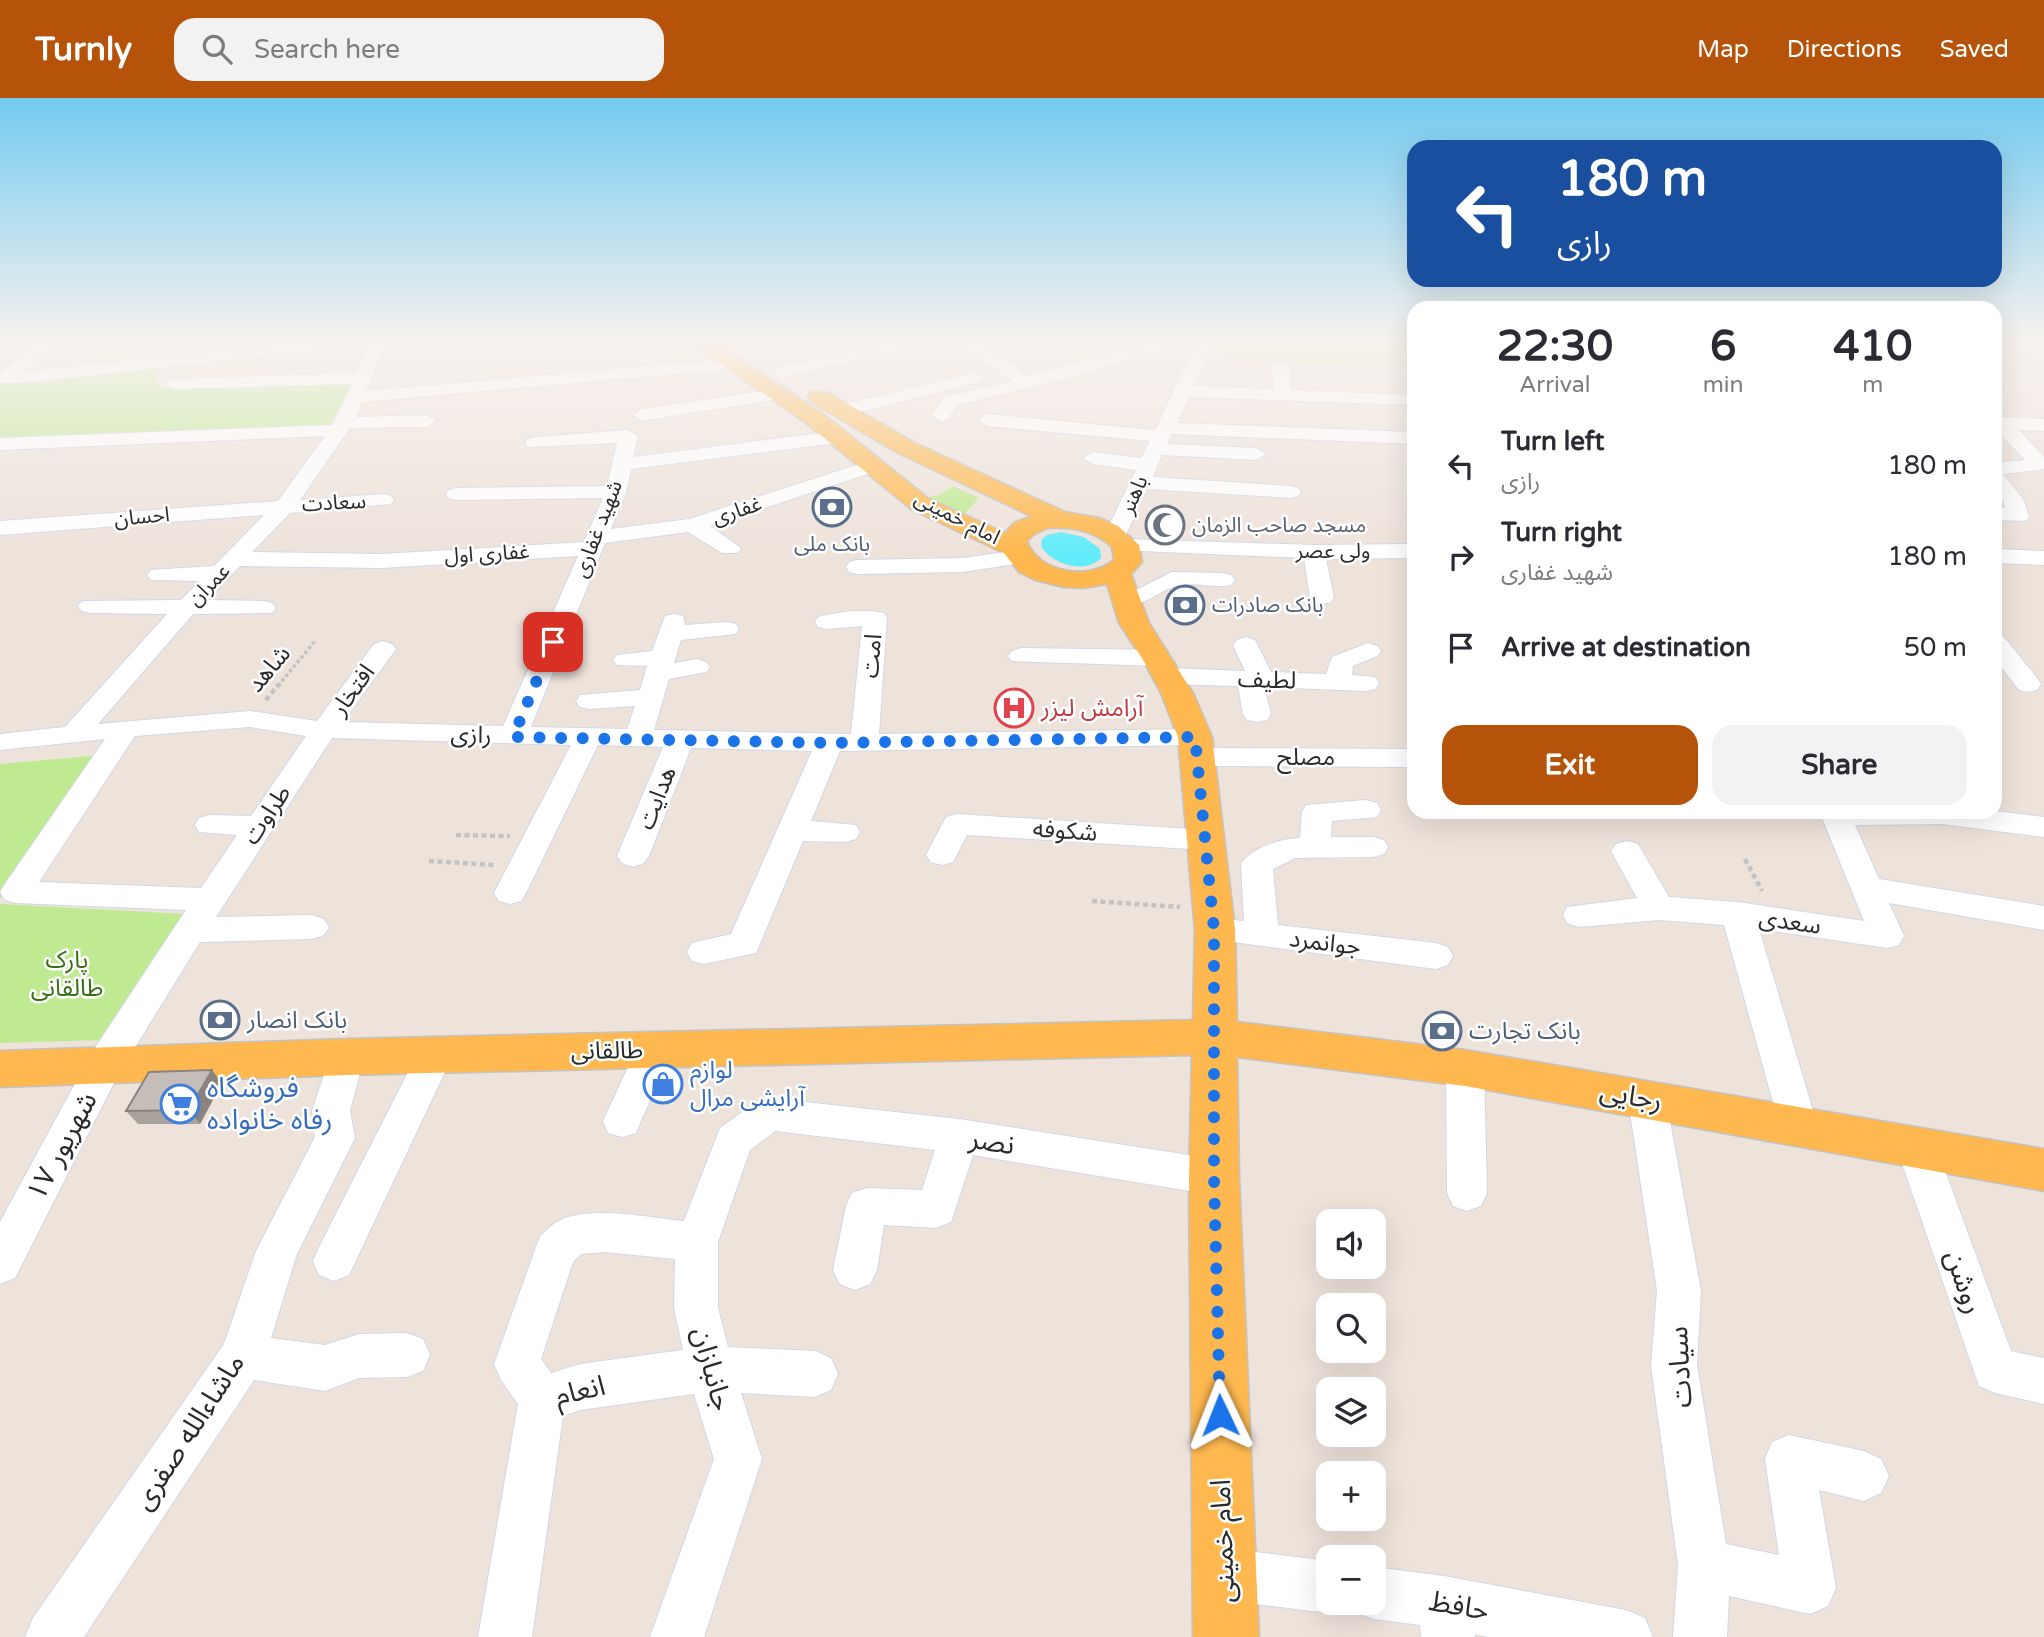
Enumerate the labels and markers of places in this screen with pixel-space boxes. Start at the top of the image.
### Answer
bank icon: بانک ملی [811,486,853,528]
mosque icon: مسجد صاحب الزمان [1144,504,1186,546]
place label: مسجد صاحب الزمان [1192,513,1366,538]
place label: بانک ملی [794,532,870,557]
bank icon: بانک صادرات [1164,584,1206,626]
place label: بانک صادرات [1212,593,1323,618]
pin [523,612,583,672]
hospital icon: آرامش لیزر [993,687,1035,729]
place label: آرامش لیزر [1040,694,1144,723]
bank icon: بانک انصار [199,999,241,1041]
place label: بانک انصار [246,1006,347,1035]
bank icon: بانک تجارت [1421,1010,1463,1052]
place label: بانک تجارت [1469,1017,1581,1046]
place label: لوازم آرایشی مرال [690,1056,806,1113]
shop icon: لوازم آرایشی مرال [642,1063,684,1105]
place label: فروشگاه رفاه خانواده [207,1071,332,1137]
supermarket icon: فروشگاه رفاه خانواده [159,1083,201,1125]

